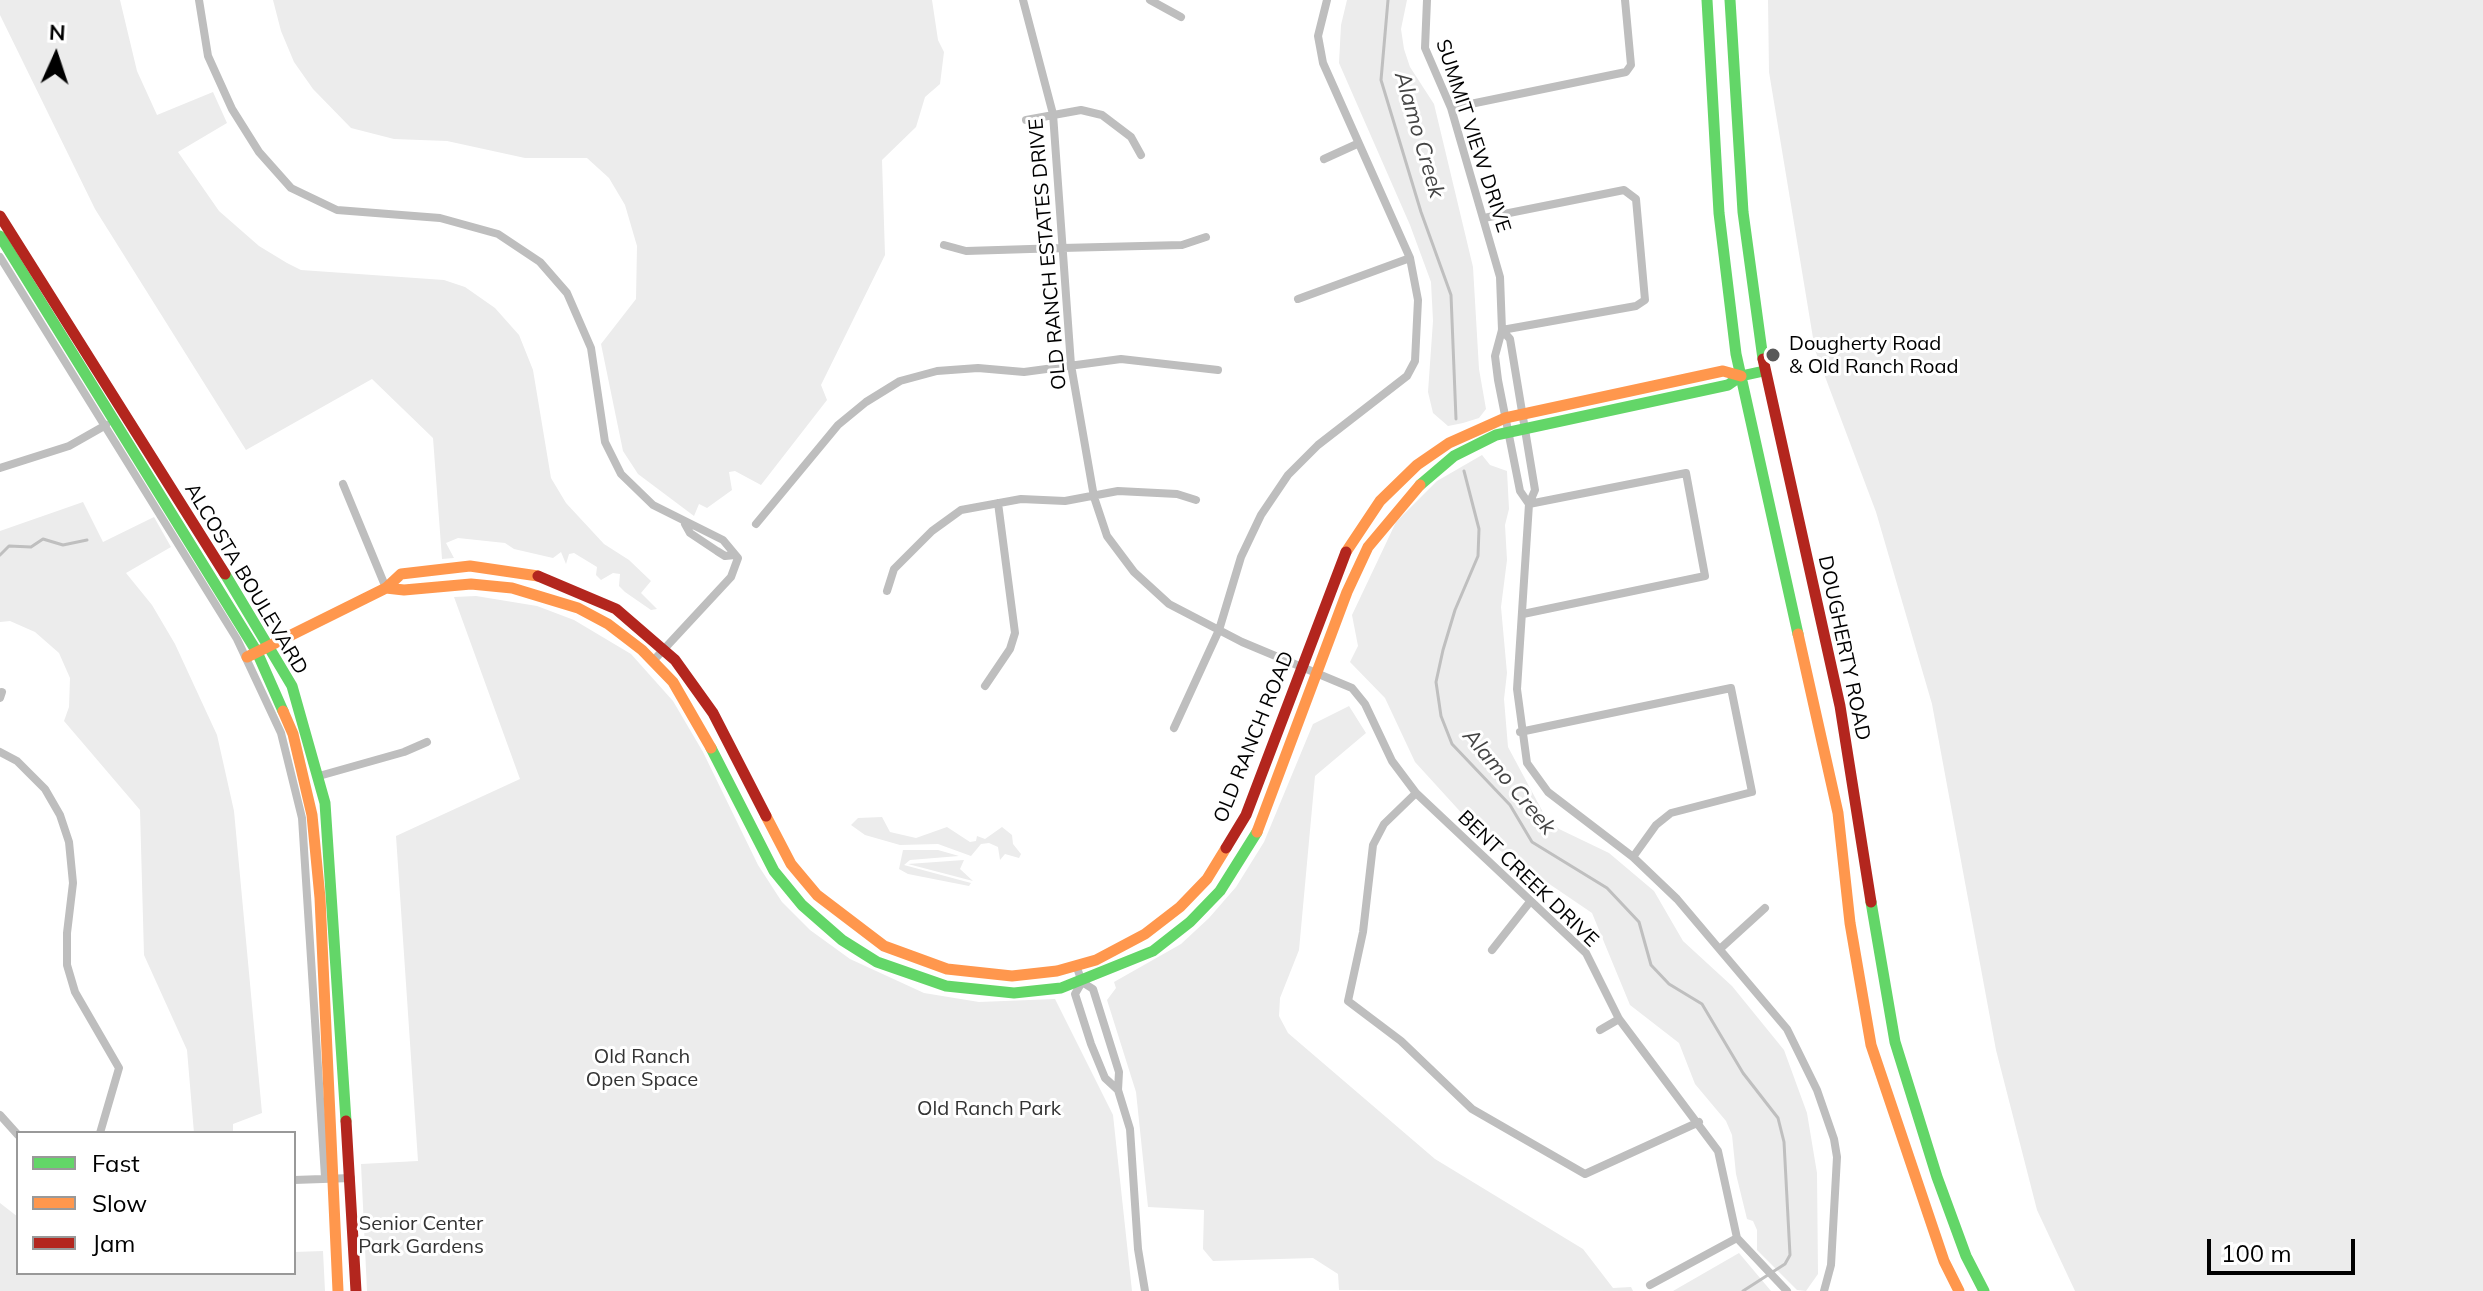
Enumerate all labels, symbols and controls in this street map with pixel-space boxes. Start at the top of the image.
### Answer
north arrow [16,16,96,96]
text: N [48,18,66,46]
street label: SUMMIT VIEW DRIVE [1430,36,1516,236]
water label: Alamo Creek [1388,69,1450,201]
street label: OLD RANCH ESTATES DRIVE [1024,117,1072,391]
place label: Dougherty Road & Old Ranch Road [1789,332,1958,379]
marker: Dougherty Road & Old Ranch Road [1764,346,1782,364]
street label: ALCOSTA BOULEVARD [179,479,313,679]
street label: DOUGHERTY ROAD [1813,553,1875,743]
street label: OLD RANCH ROAD [1209,648,1299,826]
water label: Alamo Creek [1457,724,1561,840]
street label: BENT CREEK DRIVE [1453,806,1603,952]
park label: Old Ranch Open Space [586,1045,698,1092]
park label: Old Ranch Park [917,1097,1061,1121]
legend [16,1131,296,1275]
text: Fast [92,1148,140,1178]
text: Slow [92,1188,147,1218]
park label: Senior Center Park Gardens [358,1212,484,1259]
scale bar [2211,1223,2359,1273]
text: Jam [92,1228,135,1258]
text: 100 m [2221,1238,2292,1268]

